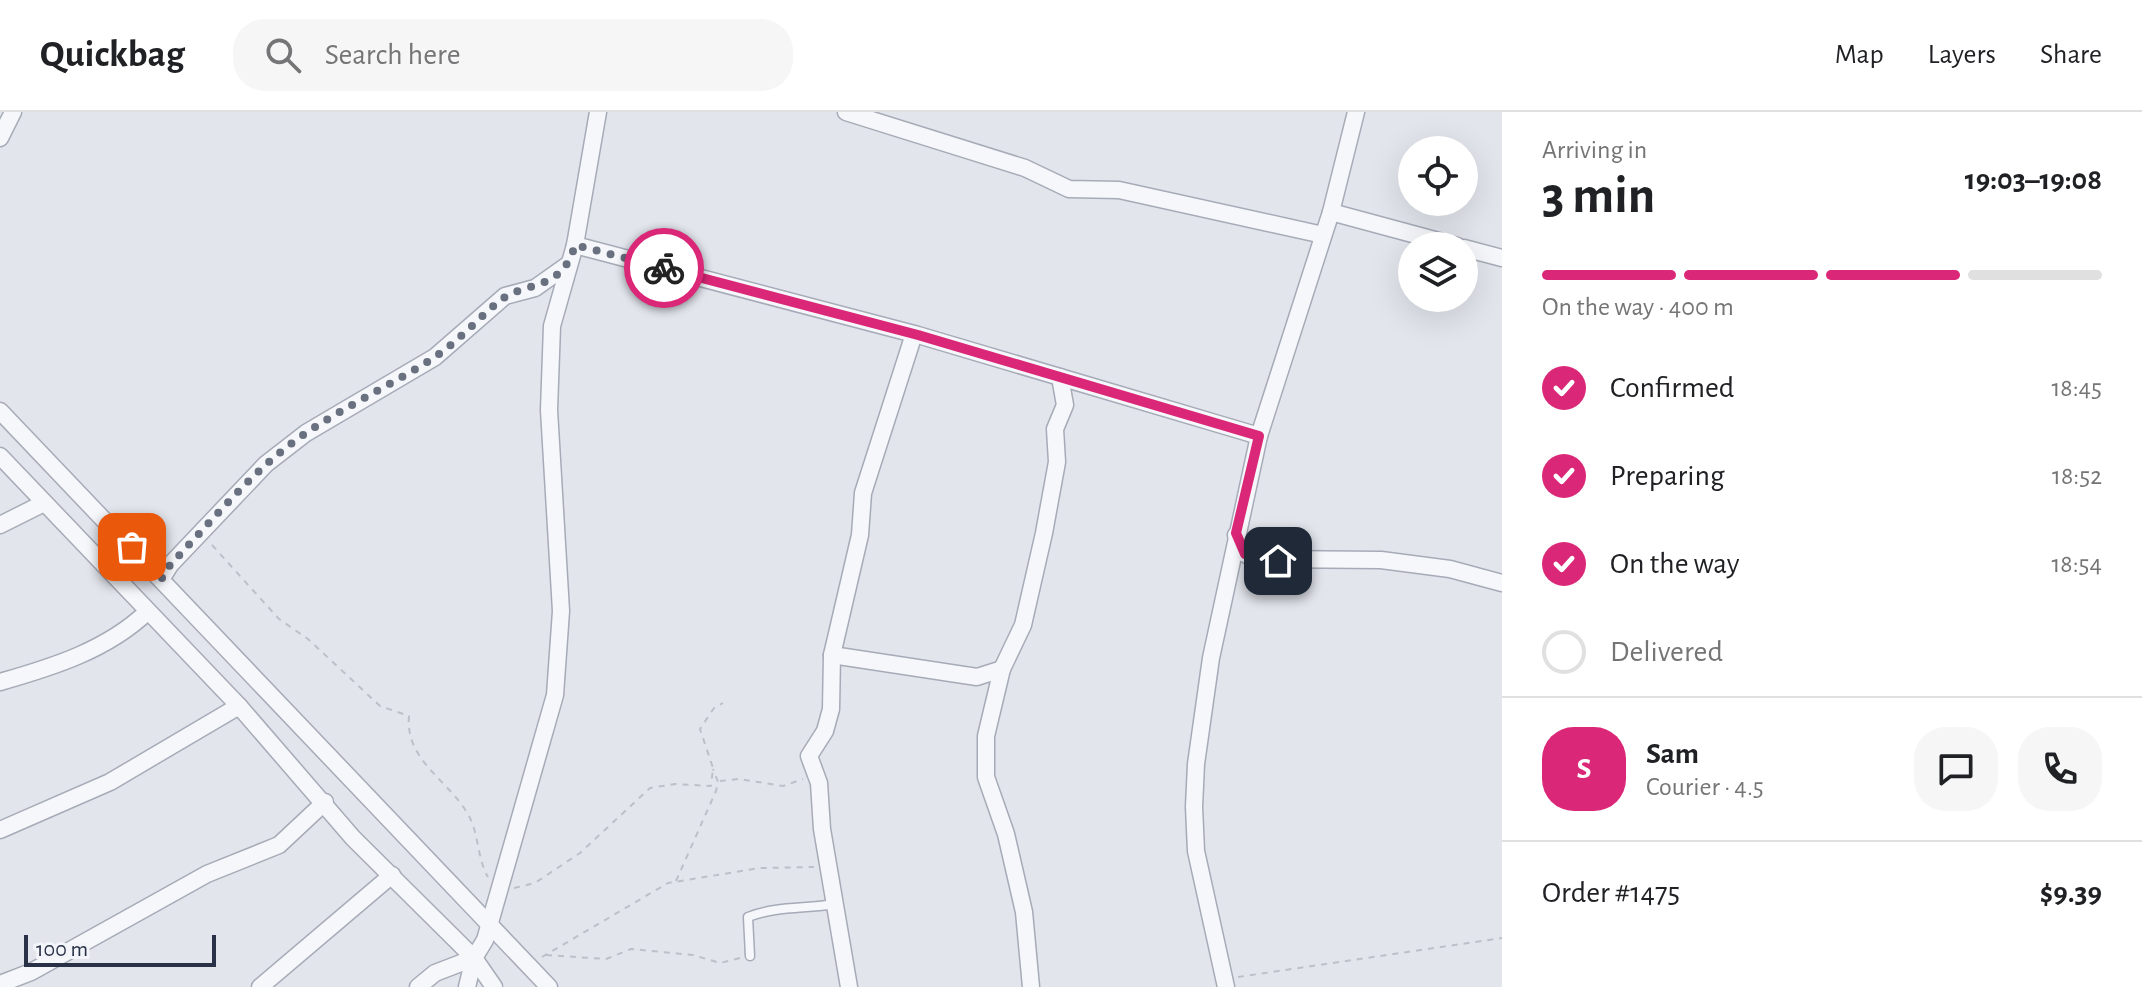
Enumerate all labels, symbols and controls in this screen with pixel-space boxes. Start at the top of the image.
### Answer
search box [233,19,793,91]
icon: search [261,33,305,77]
text: Quickbag [40,36,185,74]
text: Search here [325,40,461,70]
text: Map [1835,41,1884,69]
text: Layers [1928,41,1996,69]
text: Share [2040,41,2102,69]
map controls [1398,136,1478,312]
button: locate [1398,136,1478,216]
text: Arriving in [1542,137,1647,163]
text: 19:03–19:08 [1965,165,2102,195]
text: 3 min [1542,170,1655,222]
courier [624,228,704,308]
button: layers [1398,232,1478,312]
icon: bike [642,246,686,290]
text: On the way · 400 m [1542,294,1734,320]
icon: check [1542,366,1586,410]
text: Confirmed [1610,373,1734,403]
text: 18:45 [2051,375,2102,401]
icon: check [1542,454,1586,498]
text: Preparing [1610,461,1725,491]
text: 18:52 [2052,463,2102,489]
pin [98,513,166,581]
icon: bag [110,525,154,569]
pin [1244,527,1312,595]
icon: home [1256,539,1300,583]
icon: check [1542,542,1586,586]
text: On the way [1610,549,1739,579]
text: 18:54 [2051,551,2102,577]
text: Delivered [1610,637,1723,667]
button: chat [1914,727,1998,811]
button: phone [2018,727,2102,811]
text: Sam [1646,739,1699,769]
text: S [1577,754,1591,784]
text: Courier · 4.5 [1646,774,1764,800]
text: Order #1475 [1542,878,1680,908]
text: $9.39 [2040,878,2102,908]
scale bar [24,931,216,967]
text: 100 m [36,938,88,960]

